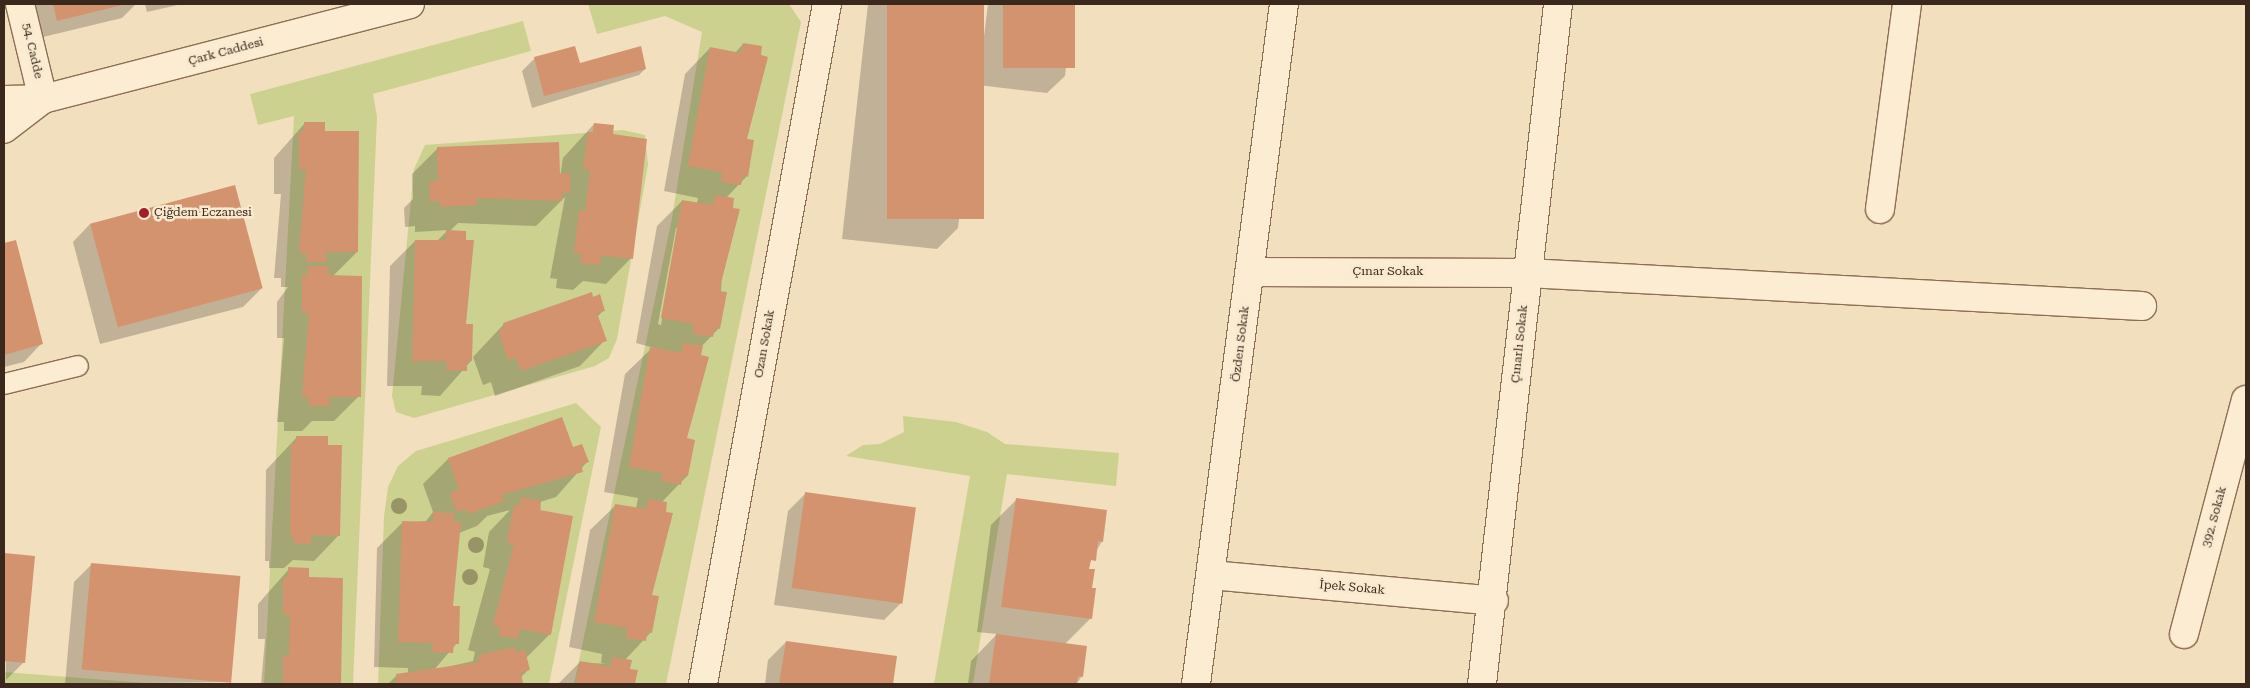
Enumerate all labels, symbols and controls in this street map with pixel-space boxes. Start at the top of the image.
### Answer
street label: 54. Cadde [19,22,45,80]
street label: Çark Caddesi [187,35,265,69]
place label: Çiğdem Eczanesi [154,206,252,220]
marker: Çiğdem Eczanesi [138,207,150,219]
street label: Çınar Sokak [1352,265,1424,279]
street label: Çınarlı Sokak [1509,304,1531,384]
street label: Özden Sokak [1229,305,1253,383]
street label: Ozan Sokak [752,309,778,379]
street label: 392. Sokak [2200,485,2230,549]
street label: İpek Sokak [1319,578,1385,598]

